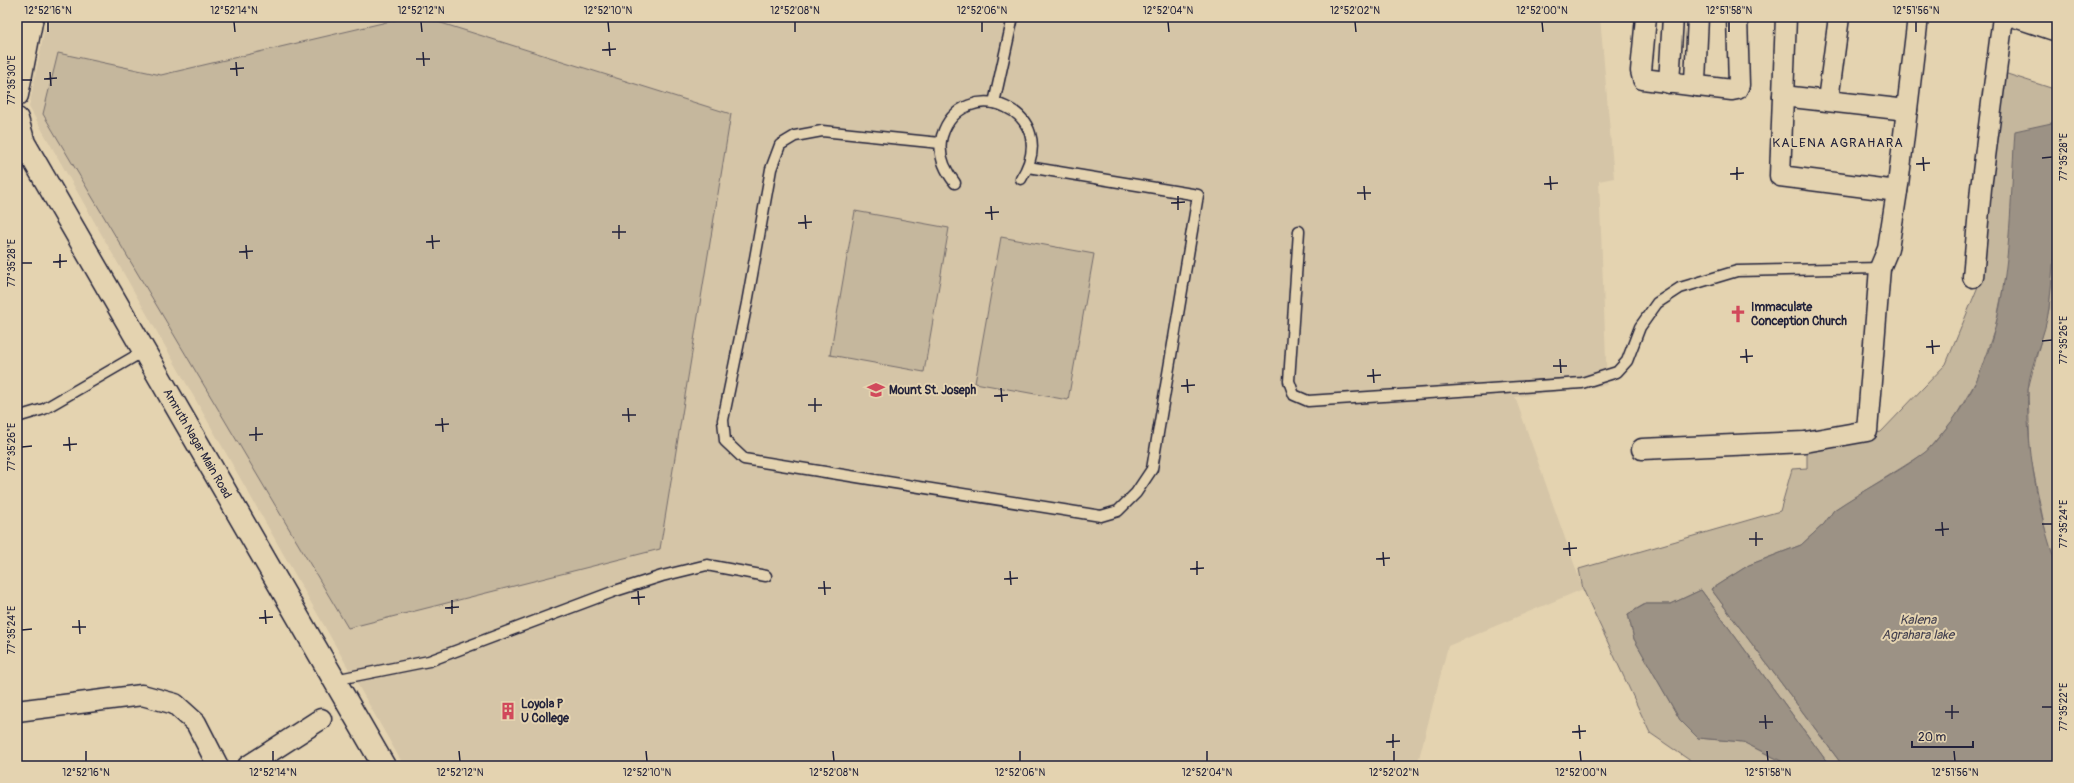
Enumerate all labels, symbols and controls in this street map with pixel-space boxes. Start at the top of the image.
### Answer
text: 12°52'16"N [24,5,72,17]
text: 12°52'14"N [210,5,258,17]
text: 12°52'12"N [397,5,445,17]
text: 12°52'10"N [584,5,632,17]
text: 12°52'08"N [770,5,820,17]
text: 12°52'06"N [957,5,1007,17]
text: 12°52'04"N [1143,5,1193,17]
text: 12°52'02"N [1330,5,1380,17]
text: 12°52'00"N [1516,5,1568,17]
text: 12°51'58"N [1706,5,1752,17]
text: 12°51'56"N [1892,5,1940,17]
text: 77°35'30"E [6,55,18,105]
text: 77°35'28"E [2058,133,2070,181]
district label: KALENA AGRAHARA [1772,135,1904,151]
text: 77°35'28"E [6,239,18,287]
place label: Immaculate Conception Church [1751,300,1847,329]
church icon: Immaculate Conception Church [1728,304,1748,324]
text: 77°35'26"E [2058,316,2070,364]
school or university icon: Mount St. Joseph [866,380,886,400]
place label: Mount St. Joseph [889,383,976,398]
street label: Amruth Nagar Main Road [160,386,235,501]
text: 77°35'26"E [6,423,18,471]
text: 77°35'24"E [2058,500,2070,548]
text: 77°35'24"E [6,606,18,654]
water label: Kalena Agrahara lake [1882,612,1956,643]
text: 77°35'22"E [2058,683,2070,731]
place label: Loyola P U College [521,697,570,726]
building icon: Loyola P U College [498,701,518,721]
scale bar [1912,723,1973,749]
text: 20 m [1918,730,1947,745]
text: 12°52'16"N [62,767,110,779]
text: 12°52'14"N [249,767,297,779]
text: 12°52'12"N [436,767,484,779]
text: 12°52'10"N [623,767,671,779]
text: 12°52'08"N [809,767,859,779]
text: 12°52'06"N [995,767,1045,779]
text: 12°52'04"N [1182,767,1232,779]
text: 12°52'02"N [1369,767,1419,779]
text: 12°52'00"N [1555,767,1607,779]
text: 12°51'58"N [1745,767,1791,779]
text: 12°51'56"N [1931,767,1979,779]

